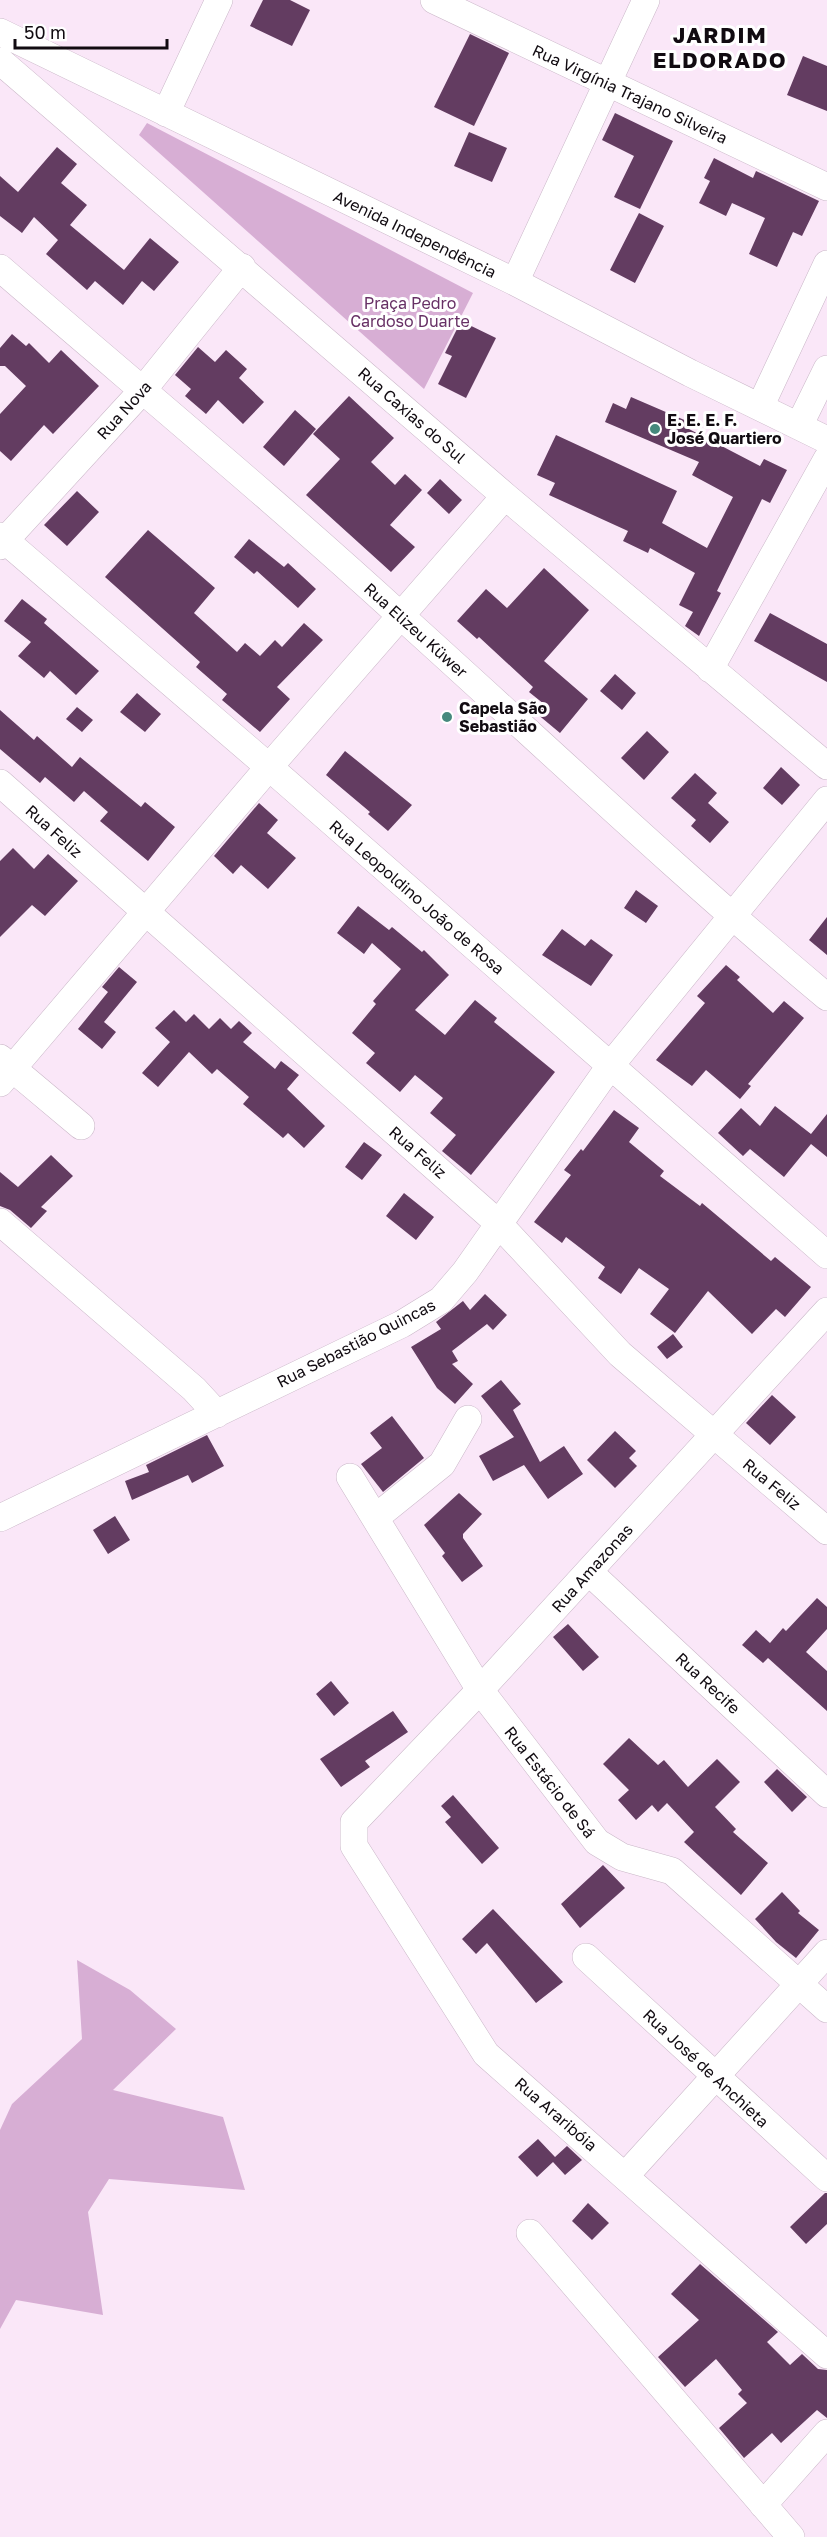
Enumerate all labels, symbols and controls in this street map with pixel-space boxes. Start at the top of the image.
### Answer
scale bar [15,12,166,50]
text: 50 m [24,21,66,43]
district label: JARDIM ELDORADO [653,21,787,73]
street label: Rua Virgínia Trajano Silveira [529,40,731,148]
street label: Avenida Independência [330,186,500,282]
park label: Praça Pedro Cardoso Duarte [350,293,470,331]
street label: Rua Caxias do Sul [354,363,470,467]
street label: Rua Nova [92,376,156,444]
place label: E. E. E. F. José Quartiero [667,410,782,448]
marker: E. E. E. F. José Quartiero [648,422,662,436]
street label: Rua Elizeu Küwer [360,578,472,682]
place label: Capela São Sebastião [459,698,548,736]
marker: Capela São Sebastião [440,710,454,724]
street label: Rua Feliz [21,800,87,862]
street label: Rua Leopoldino João de Rosa [325,816,509,978]
street label: Rua Feliz [385,1122,451,1182]
street label: Rua Sebastião Quincas [273,1294,439,1392]
street label: Rua Feliz [739,1454,805,1514]
street label: Rua Amazonas [547,1520,637,1616]
street label: Rua Recife [671,1648,745,1718]
street label: Rua Estácio de Sá [500,1722,600,1842]
street label: Rua José de Anchieta [639,2004,773,2132]
street label: Rua Araribóia [511,2073,601,2155]

